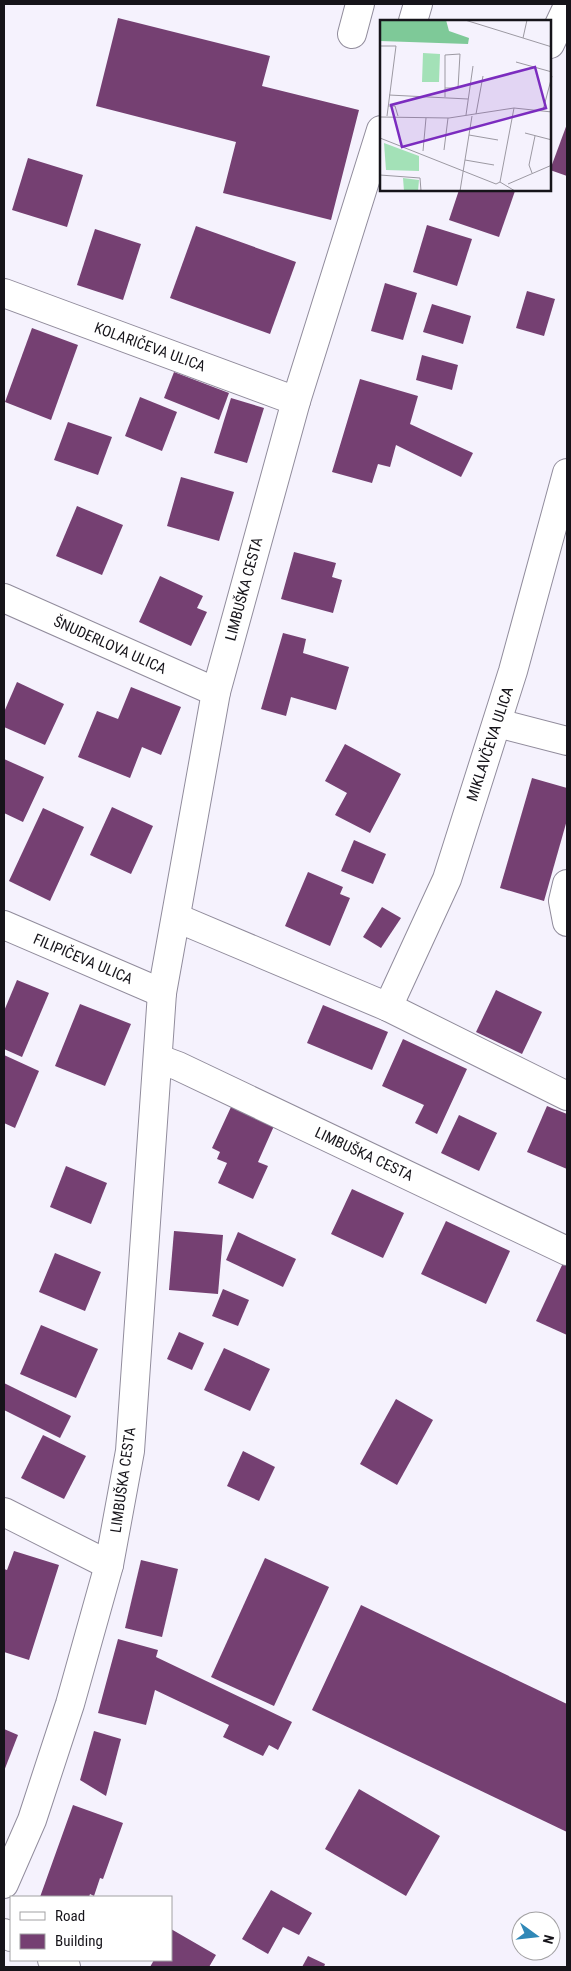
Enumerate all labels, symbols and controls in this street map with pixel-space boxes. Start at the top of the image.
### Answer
inset map [380,20,551,191]
street label: KOLARIČEVA ULICA [92,319,208,376]
street label: LIMBUŠKA CESTA [222,535,267,643]
street label: ŠNUDERLOVA ULICA [51,612,169,678]
street label: MIKLAVČEVA ULICA [463,684,517,803]
street label: FILIPIČEVA ULICA [31,930,136,988]
street label: LIMBUŠKA CESTA [312,1123,416,1185]
street label: LIMBUŠKA CESTA [107,1426,139,1534]
legend [10,1896,172,1961]
text: Road [55,1907,85,1925]
north arrow [511,1911,561,1961]
text: Building [55,1932,103,1950]
text: N [540,1933,557,1946]

